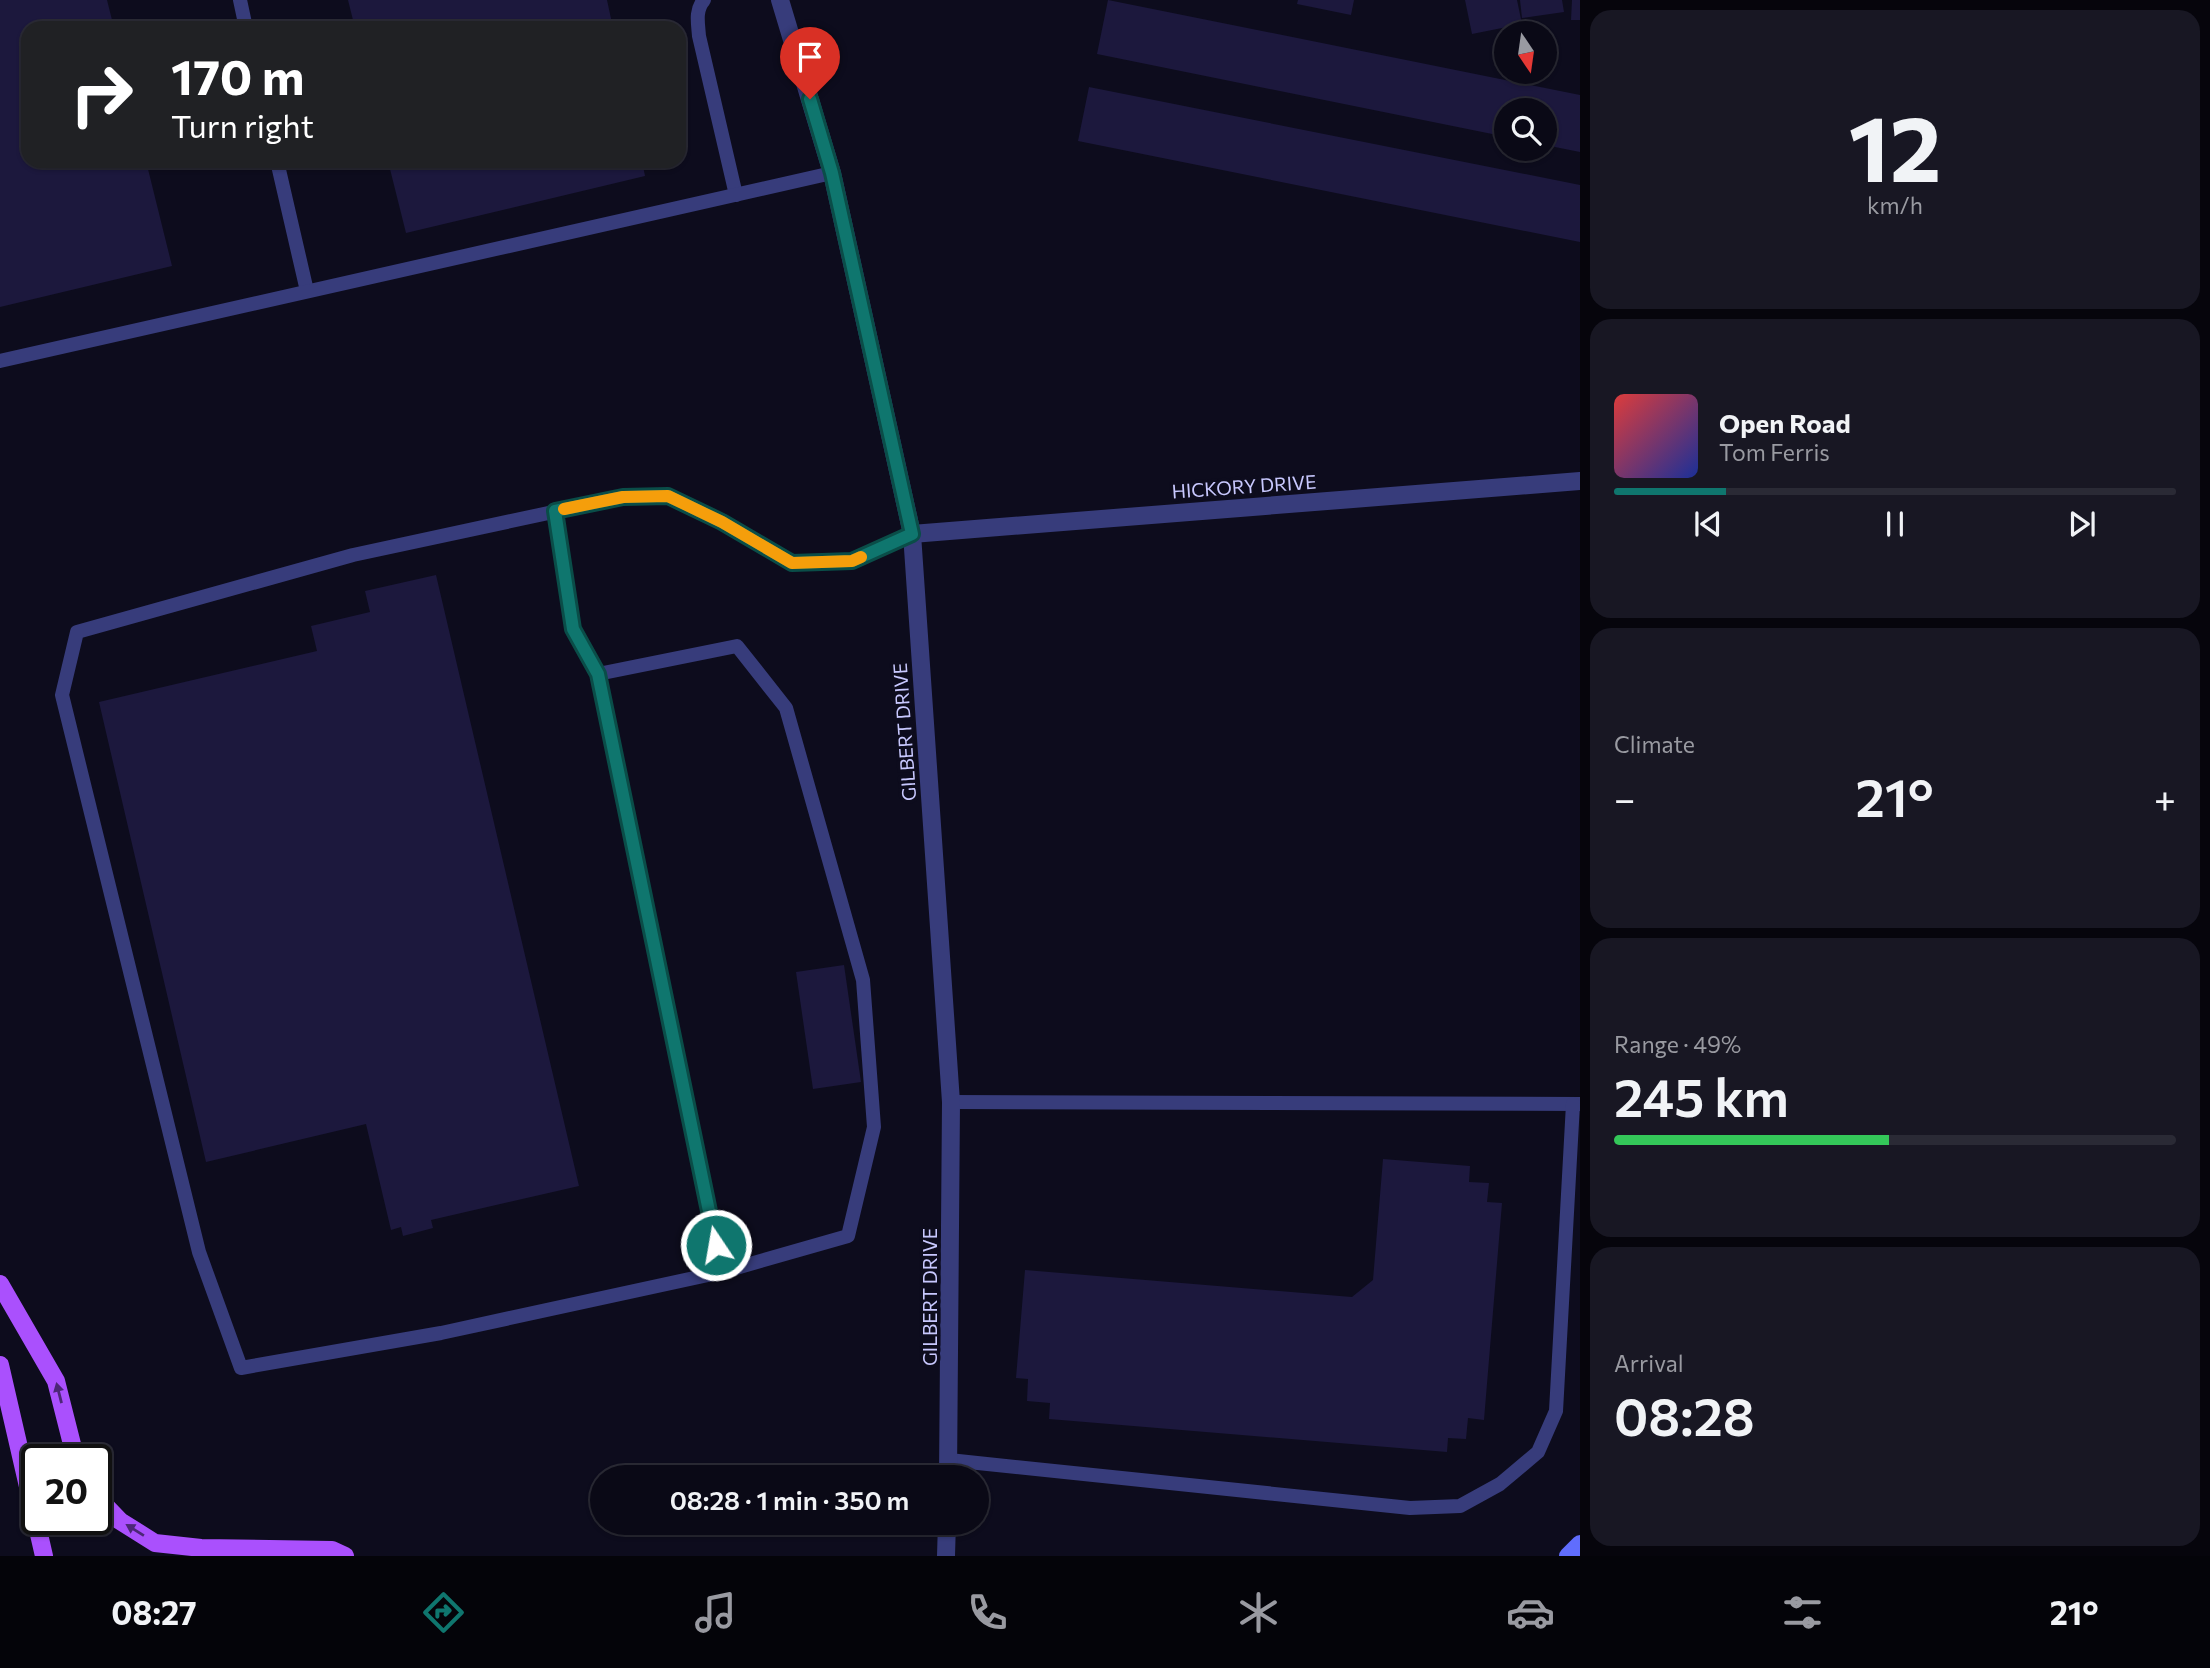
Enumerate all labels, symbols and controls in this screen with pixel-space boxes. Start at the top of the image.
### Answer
north arrow [1494,21,1558,84]
map controls [1494,21,1557,161]
pin [780,27,840,99]
icon: arrive [791,38,829,76]
text: 170 m [171,45,304,105]
icon: right [56,49,147,140]
text: 12 [1849,89,1941,201]
button: search [1494,98,1557,161]
text: Turn right [171,105,314,145]
text: km/h [1867,191,1923,219]
text: Open Road [1719,407,1851,438]
text: Tom Ferris [1719,438,1830,466]
street label: HICKORY DRIVE [1171,469,1317,503]
icon: previous [1689,505,1727,543]
icon: pause [1876,505,1914,543]
icon: next [2063,505,2101,543]
street label: GILBERT DRIVE [888,662,920,802]
text: Climate [1614,730,1695,758]
text: 21° [1855,764,1934,828]
text: − [1614,774,1636,821]
text: + [2154,774,2176,821]
text: Range · 49% [1614,1030,1741,1058]
text: 245 km [1614,1064,1789,1128]
position arrow [679,1208,753,1282]
street label: GILBERT DRIVE [918,1228,941,1366]
text: Arrival [1614,1349,1684,1377]
one-way arrow [53,1382,64,1404]
text: 08:28 [1614,1383,1755,1447]
speed limit sign: 20 [21,1444,112,1535]
text: 08:28 · 1 min · 350 m [670,1484,909,1515]
one-way arrow [125,1524,144,1537]
icon: directions [419,1588,468,1637]
icon: music [691,1588,740,1637]
icon: phone [963,1588,1012,1637]
icon: climate [1234,1588,1283,1637]
icon: car [1506,1588,1555,1637]
icon: filters [1778,1588,1827,1637]
text: 08:27 [111,1592,196,1632]
text: 21° [2050,1592,2099,1632]

